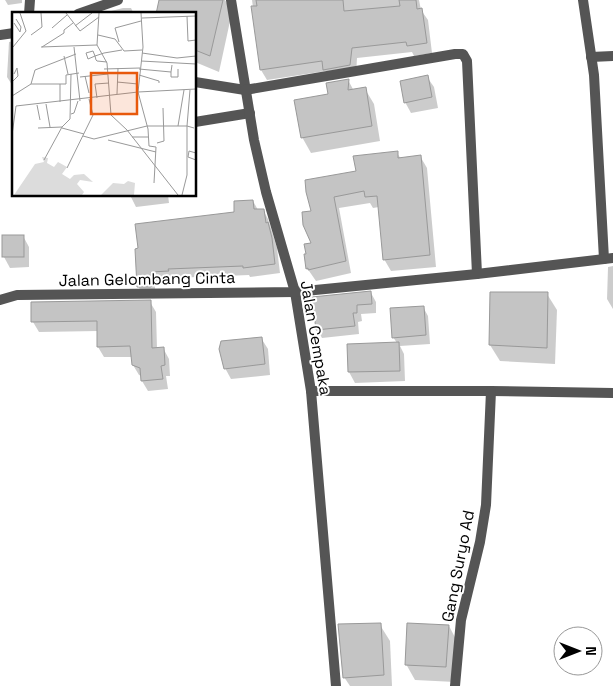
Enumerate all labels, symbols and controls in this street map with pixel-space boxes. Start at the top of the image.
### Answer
inset map [12,12,196,196]
street label: Jalan Gelombang Cinta [58,267,236,291]
street label: Jalan Cempaka [296,279,336,397]
street label: Gang Suryo Ad [437,508,479,624]
north arrow [553,626,603,676]
text: N [582,646,600,656]

